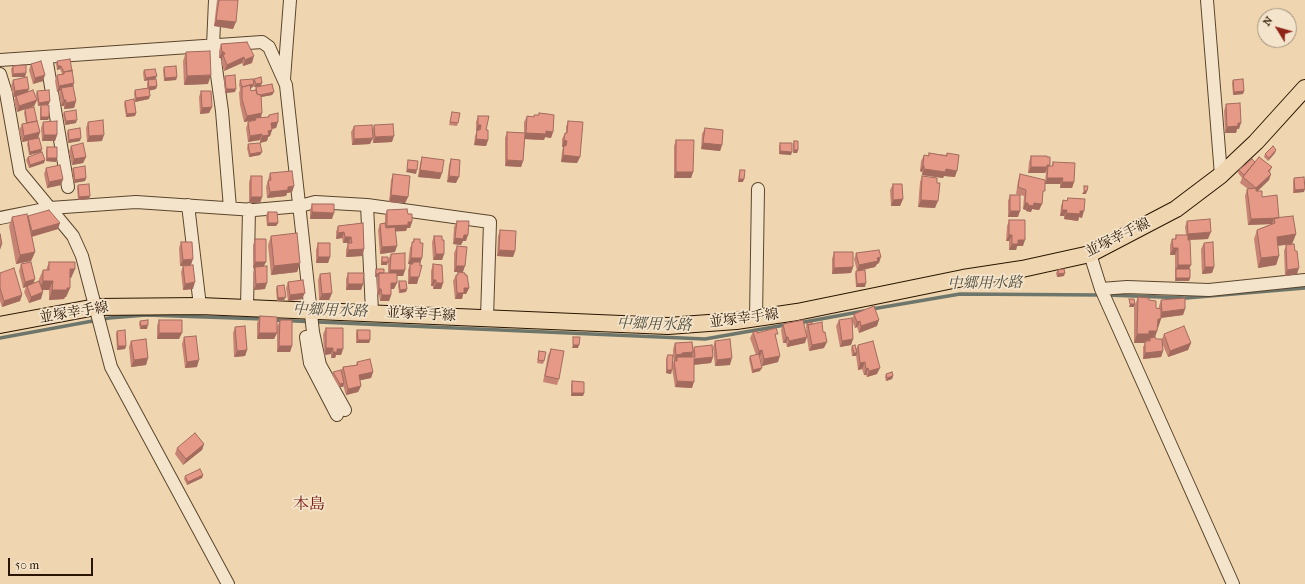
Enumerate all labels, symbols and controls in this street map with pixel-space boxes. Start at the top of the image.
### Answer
north arrow [1257,8,1297,48]
text: N [1260,14,1276,28]
street label: 並塚幸手線 [1083,215,1153,261]
water label: 中郷用水路 [947,274,1023,294]
street label: 並塚幸手線 [38,299,110,327]
water label: 中郷用水路 [292,301,368,321]
street label: 並塚幸手線 [386,305,456,325]
street label: 並塚幸手線 [708,306,780,332]
water label: 中郷用水路 [616,315,692,335]
district label: 本島 [293,495,325,515]
scale bar [10,550,95,576]
text: 50 m [15,558,39,572]

